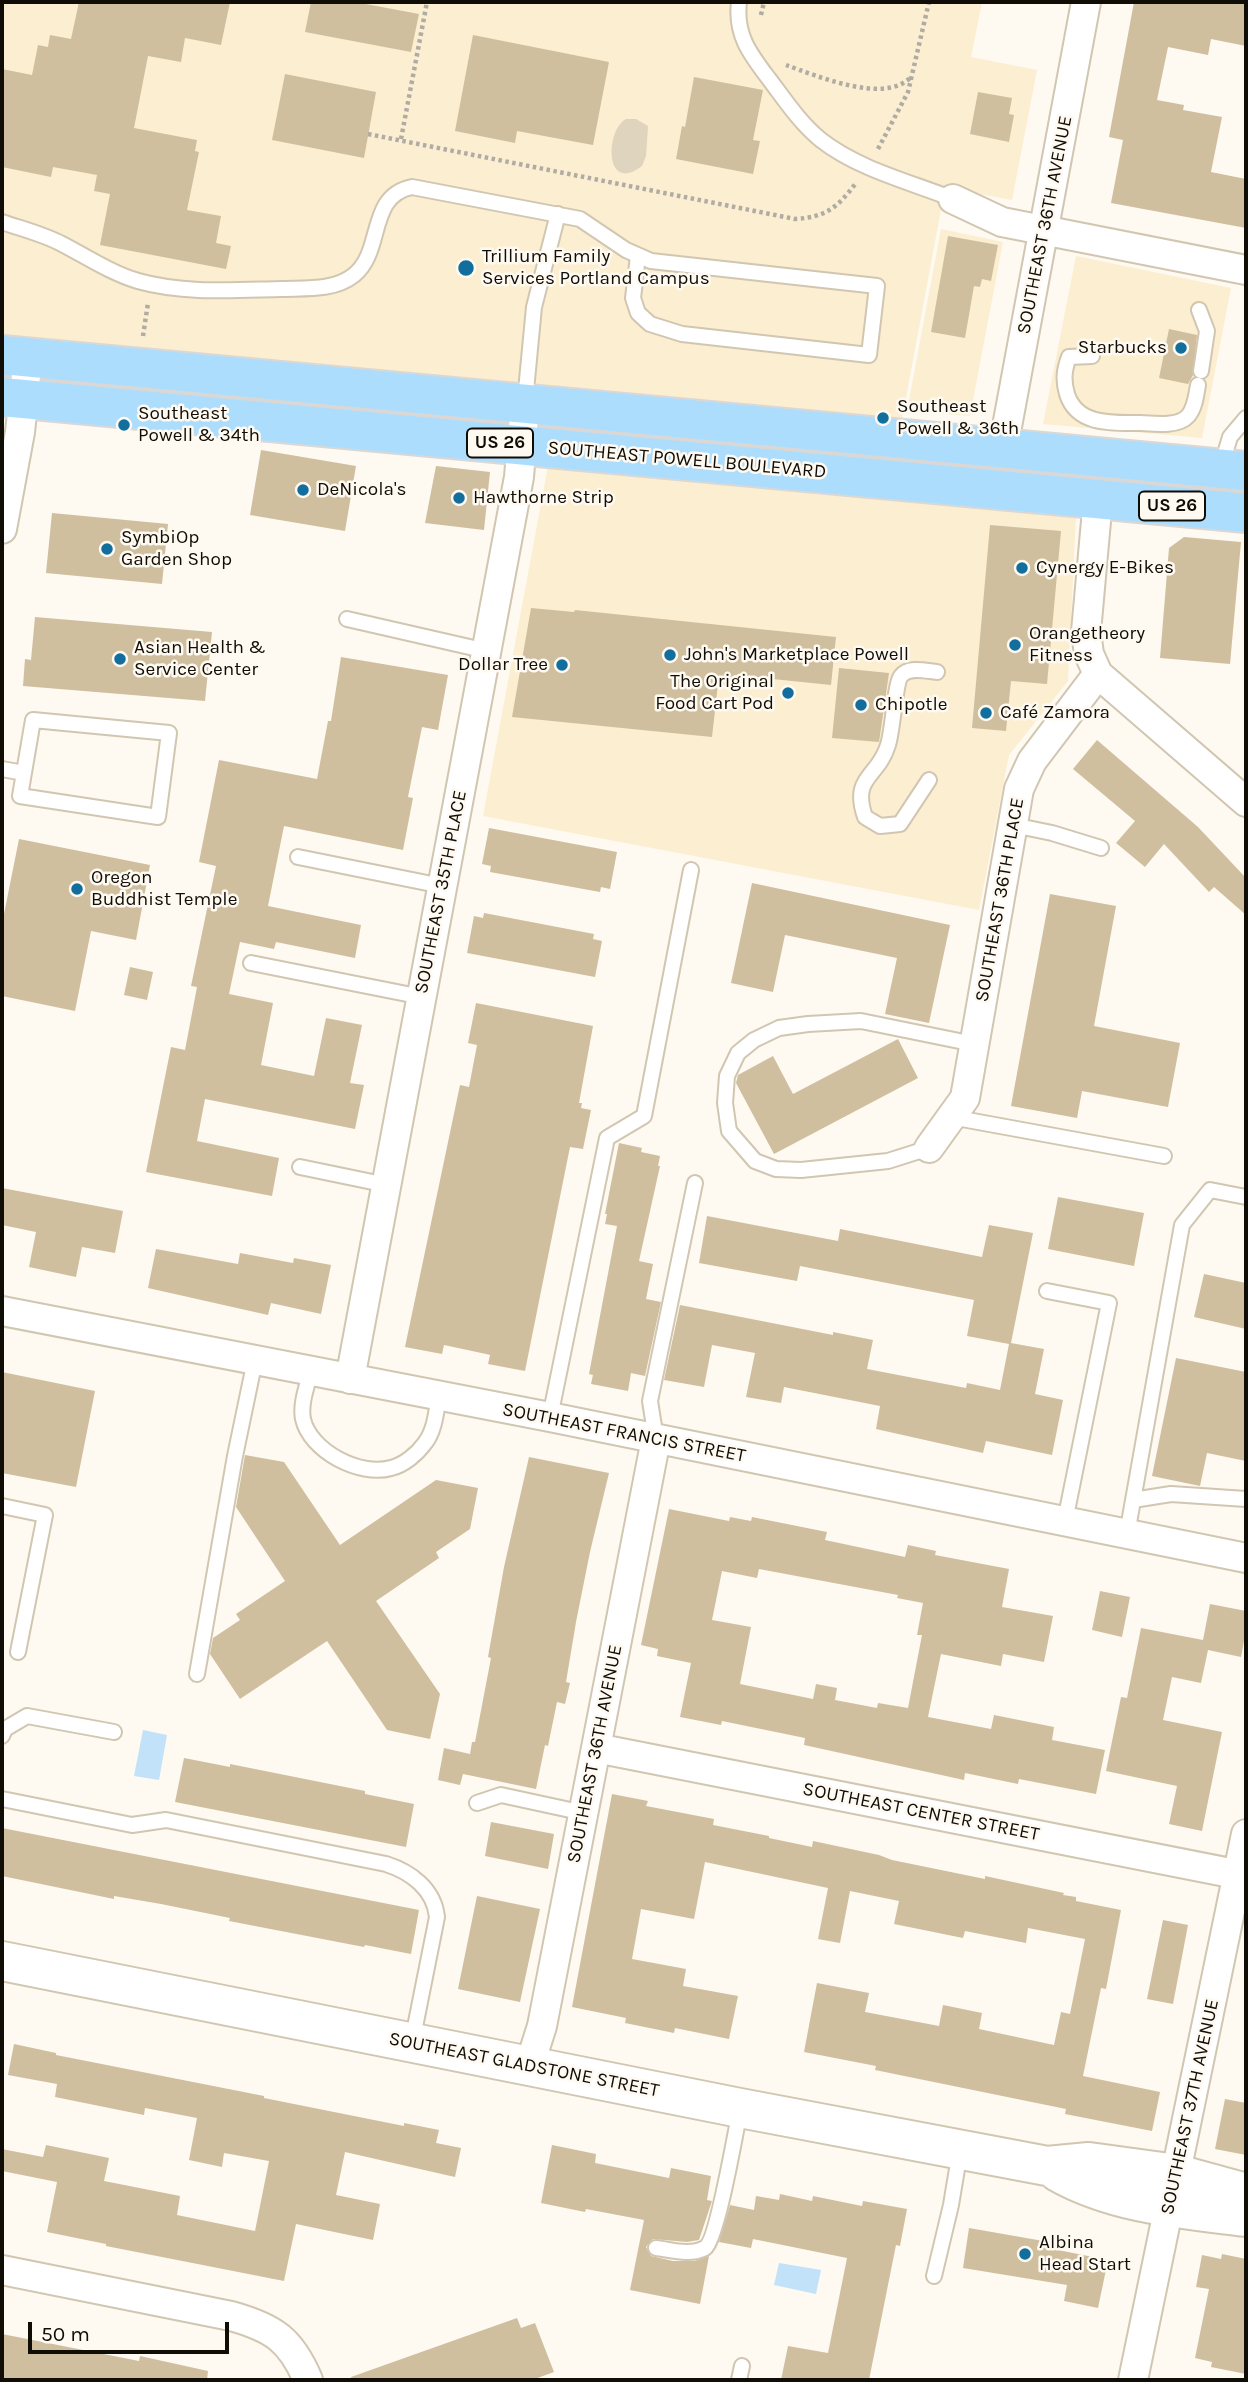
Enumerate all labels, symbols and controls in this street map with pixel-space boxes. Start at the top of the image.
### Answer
street label: SOUTHEAST 36TH AVENUE [1013,114,1077,336]
place label: Trillium Family Services Portland Campus [482,246,710,290]
marker: Trillium Family Services Portland Campus [456,258,476,278]
place label: Starbucks [1078,337,1167,359]
marker: Starbucks [1173,340,1189,356]
place label: Southeast Powell & 36th [897,396,1019,440]
place label: Southeast Powell & 34th [138,403,260,447]
marker: Southeast Powell & 36th [875,410,891,426]
marker: Southeast Powell & 34th [116,417,132,433]
road number: US 26 [467,428,533,458]
street label: SOUTHEAST POWELL BOULEVARD [547,436,827,484]
place label: DeNicola's [317,479,406,501]
marker: DeNicola's [295,482,311,498]
place label: Hawthorne Strip [473,487,614,509]
marker: Hawthorne Strip [451,490,467,506]
road number: US 26 [1139,492,1205,520]
place label: SymbiOp Garden Shop [121,527,232,571]
marker: SymbiOp Garden Shop [99,541,115,557]
place label: Cynergy E-Bikes [1036,557,1174,579]
marker: Cynergy E-Bikes [1014,560,1030,576]
place label: Orangetheory Fitness [1029,623,1145,667]
place label: Asian Health & Service Center [134,637,266,681]
marker: Orangetheory Fitness [1007,637,1023,653]
place label: John's Marketplace Powell [684,644,909,666]
marker: John's Marketplace Powell [662,647,678,663]
marker: Asian Health & Service Center [112,651,128,667]
place label: Dollar Tree [458,654,548,676]
marker: Dollar Tree [554,657,570,673]
place label: The Original Food Cart Pod [655,671,774,715]
marker: The Original Food Cart Pod [780,685,796,701]
place label: Chipotle [875,694,947,716]
marker: Chipotle [853,697,869,713]
place label: Café Zamora [1000,702,1110,724]
marker: Café Zamora [978,705,994,721]
street label: SOUTHEAST 35TH PLACE [410,788,472,996]
street label: SOUTHEAST 36TH PLACE [971,796,1029,1004]
place label: Oregon Buddhist Temple [91,867,237,911]
marker: Oregon Buddhist Temple [69,881,85,897]
street label: SOUTHEAST FRANCIS STREET [500,1398,748,1468]
street label: SOUTHEAST 36TH AVENUE [563,1643,627,1865]
street label: SOUTHEAST CENTER STREET [801,1778,1041,1846]
street label: SOUTHEAST 37TH AVENUE [1156,1997,1224,2217]
street label: SOUTHEAST GLADSTONE STREET [387,2028,661,2102]
place label: Albina Head Start [1039,2232,1131,2276]
marker: Albina Head Start [1017,2246,1033,2262]
scale bar [32,2308,233,2352]
text: 50 m [41,2322,90,2346]

